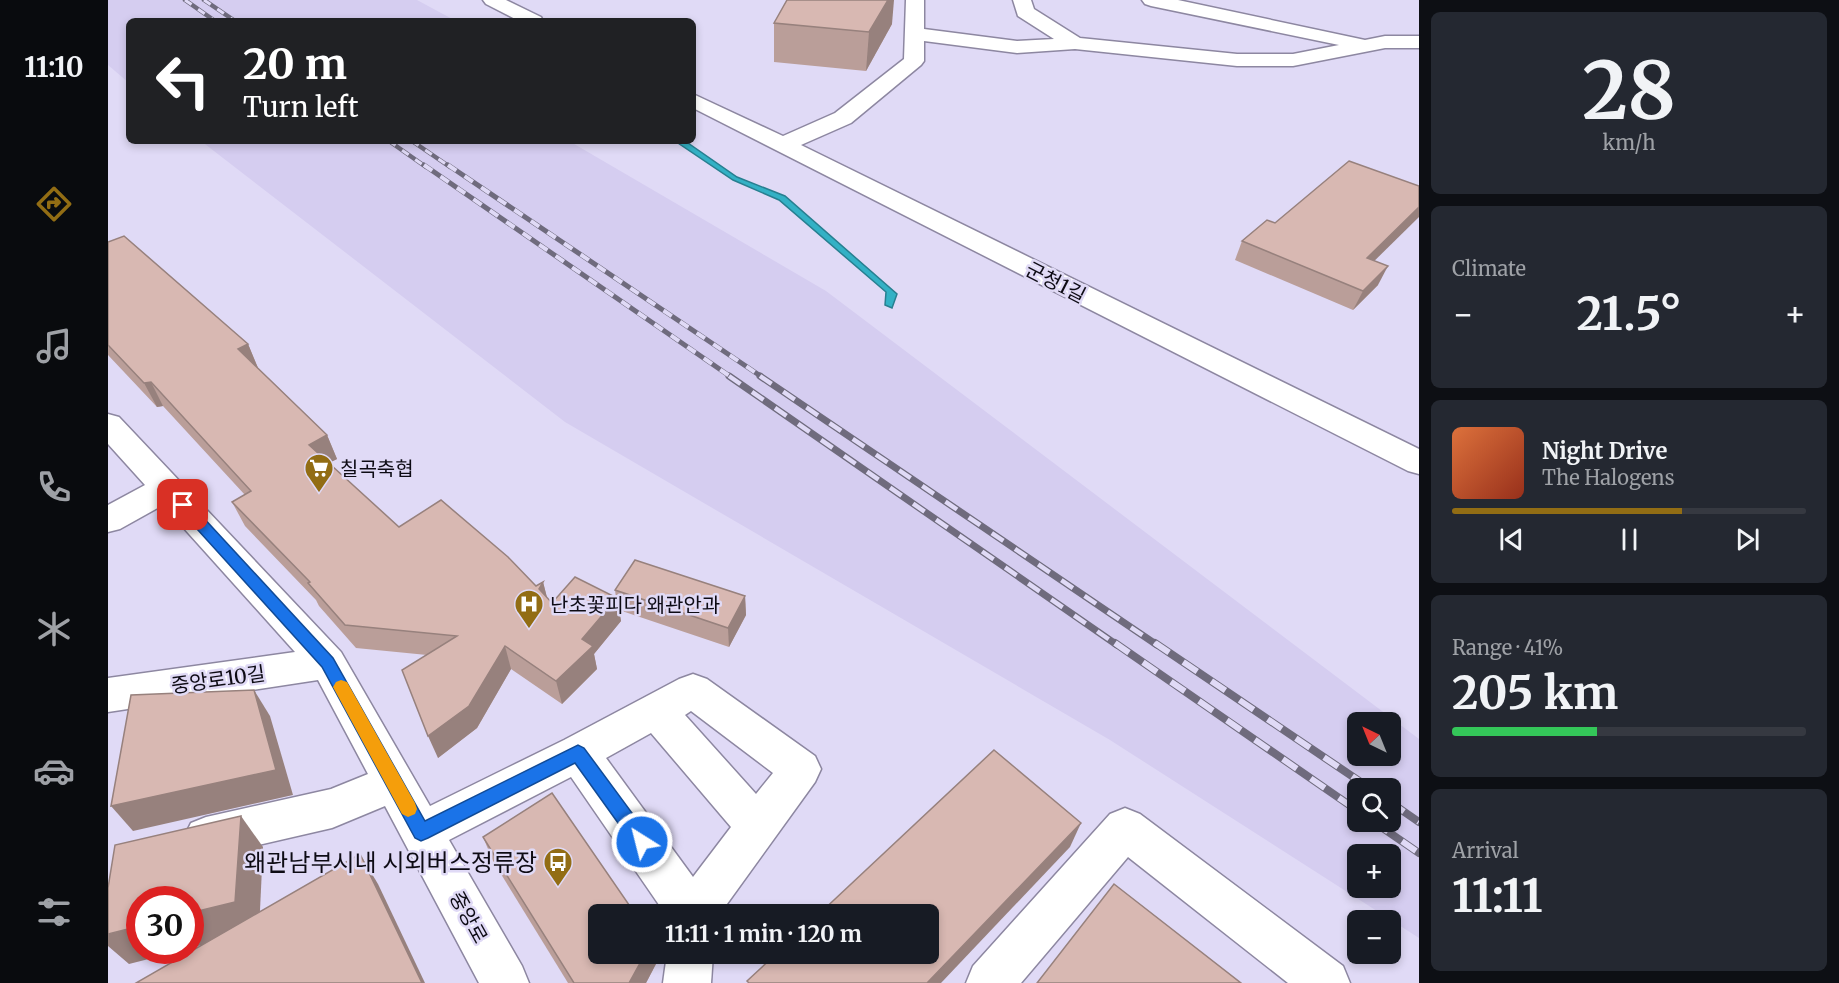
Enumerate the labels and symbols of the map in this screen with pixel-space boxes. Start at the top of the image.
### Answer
street label: 군청1길 [1022,256,1090,308]
supermarket icon: 칠곡축협 [303,452,335,494]
place label: 칠곡축협 [340,456,414,481]
pin [157,479,208,530]
hospital icon: 난초꽃피다 왜관안과 [513,588,545,630]
place label: 난초꽃피다 왜관안과 [550,592,720,617]
street label: 중앙로10길 [169,660,267,698]
north arrow [1347,712,1401,766]
position arrow [610,810,674,874]
bus stop icon: 왜관남부시내 시외버스정류장 [542,846,574,888]
place label: 왜관남부시내 시외버스정류장 [244,847,537,878]
speed limit sign: 30 [126,886,204,964]
street label: 중앙로 [445,887,493,947]

